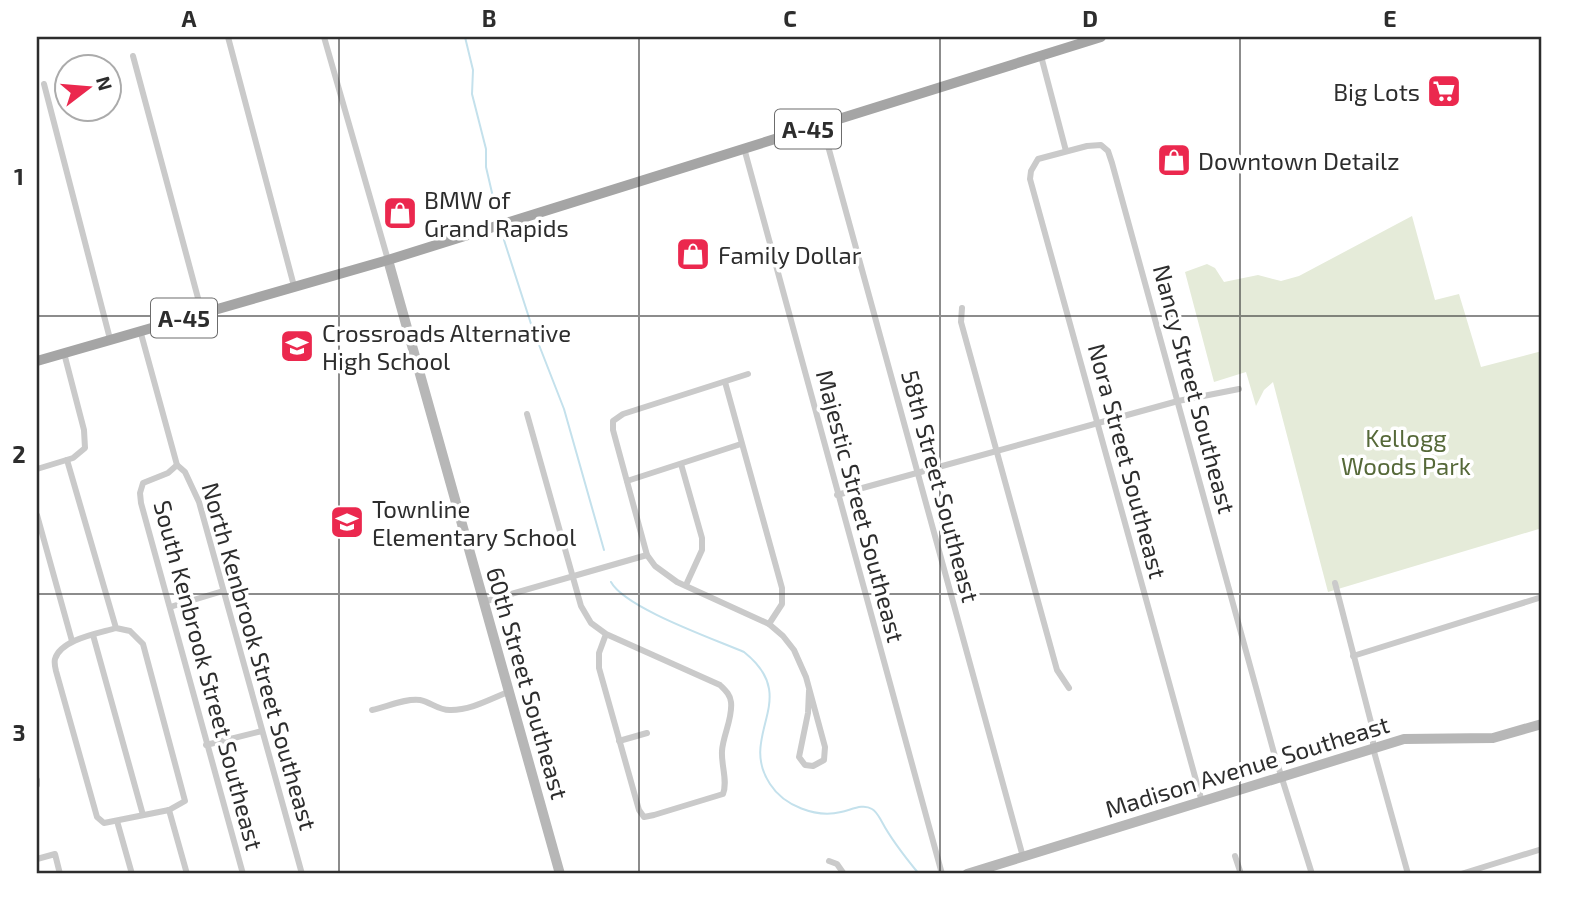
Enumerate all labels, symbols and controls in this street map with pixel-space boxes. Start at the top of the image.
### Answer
text: A [181,4,197,32]
text: B [482,4,496,32]
text: C [783,4,797,32]
text: D [1082,4,1098,32]
text: E [1383,4,1397,32]
north arrow [52,52,122,122]
supermarket icon: Big Lots [1425,72,1463,110]
text: N [92,73,118,93]
place label: Big Lots [1333,77,1420,106]
road number: A-45 [775,110,841,148]
shop icon: Downtown Detailz [1155,141,1193,179]
place label: Downtown Detailz [1198,146,1399,175]
text: 1 [14,162,24,190]
place label: BMW of Grand Rapids [424,185,569,242]
shop icon: BMW of Grand Rapids [381,194,419,232]
shop icon: Family Dollar [674,235,712,273]
place label: Family Dollar [718,240,862,269]
street label: Nancy Street Southeast [1148,261,1242,517]
road number: A-45 [151,298,217,338]
place label: Crossroads Alternative High School [322,318,571,375]
school or university icon: Crossroads Alternative High School [278,327,316,365]
street label: Nora Street Southeast [1083,340,1173,582]
street label: Majestic Street Southeast [811,367,911,645]
street label: 58th Street Southeast [896,367,986,605]
park label: Kellogg Woods Park [1341,423,1471,480]
text: 2 [12,440,26,468]
street label: North Kenbrook Street Southeast [196,479,324,833]
place label: Townline Elementary School [372,494,576,551]
street label: South Kenbrook Street Southeast [148,497,270,853]
school or university icon: Townline Elementary School [328,503,366,541]
street label: 60th Street Southeast [481,564,575,802]
street label: Madison Avenue Southeast [1101,709,1393,823]
text: 3 [12,718,26,746]

